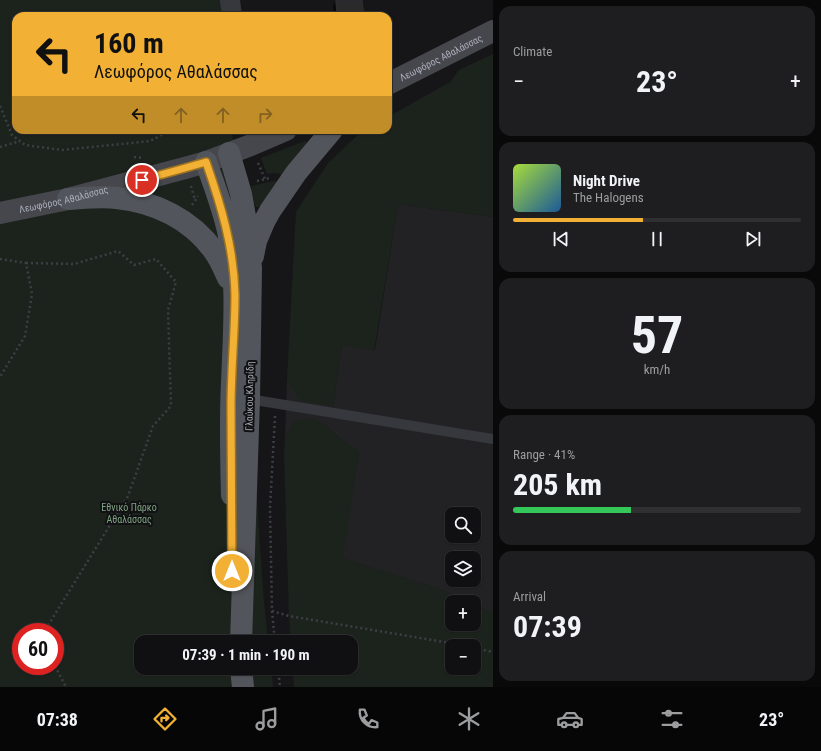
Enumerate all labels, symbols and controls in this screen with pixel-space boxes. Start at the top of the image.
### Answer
text: 160 m [94,27,164,60]
icon: left [28,28,80,80]
street label: Λεωφόρος Αθαλάσσας [398,32,485,83]
text: Climate [513,44,552,59]
text: Λεωφόρος Αθαλάσσας [94,61,258,82]
text: 23° [636,64,678,99]
text: − [513,69,524,94]
text: + [790,69,801,94]
icon: left [128,104,150,126]
icon: ahead [170,104,192,126]
icon: ahead [212,104,234,126]
icon: right [254,104,276,126]
pin [125,163,159,197]
icon: arrive [131,169,153,191]
text: Night Drive [573,172,640,190]
street label: Λεωφόρος Αθαλάσσας [18,184,110,215]
text: The Halogens [573,190,644,205]
icon: previous [550,228,572,250]
icon: pause [646,228,668,250]
icon: next [742,228,764,250]
text: 57 [631,305,683,366]
street label: Γλαύκου Κληρίδη [243,361,256,431]
text: km/h [644,362,670,377]
text: Range · 41% [513,447,575,462]
text: 205 km [513,467,602,502]
park label: Εθνικό Πάρκο Αθαλάσσας [101,502,157,526]
map controls [445,507,481,675]
button: search [445,507,481,543]
position arrow [211,550,253,592]
button: layers [445,551,481,587]
text: Arrival [513,589,546,604]
button: + [445,595,481,631]
text: 07:39 [513,609,582,644]
speed limit sign: 60 [12,623,64,675]
button: − [445,639,481,675]
text: 07:39 · 1 min · 190 m [182,646,310,664]
icon: directions [151,705,179,733]
icon: music [253,705,281,733]
icon: phone [354,705,382,733]
icon: climate [455,705,483,733]
icon: car [556,705,584,733]
icon: filters [658,705,686,733]
text: 07:38 [37,709,78,730]
text: 23° [759,709,784,730]

